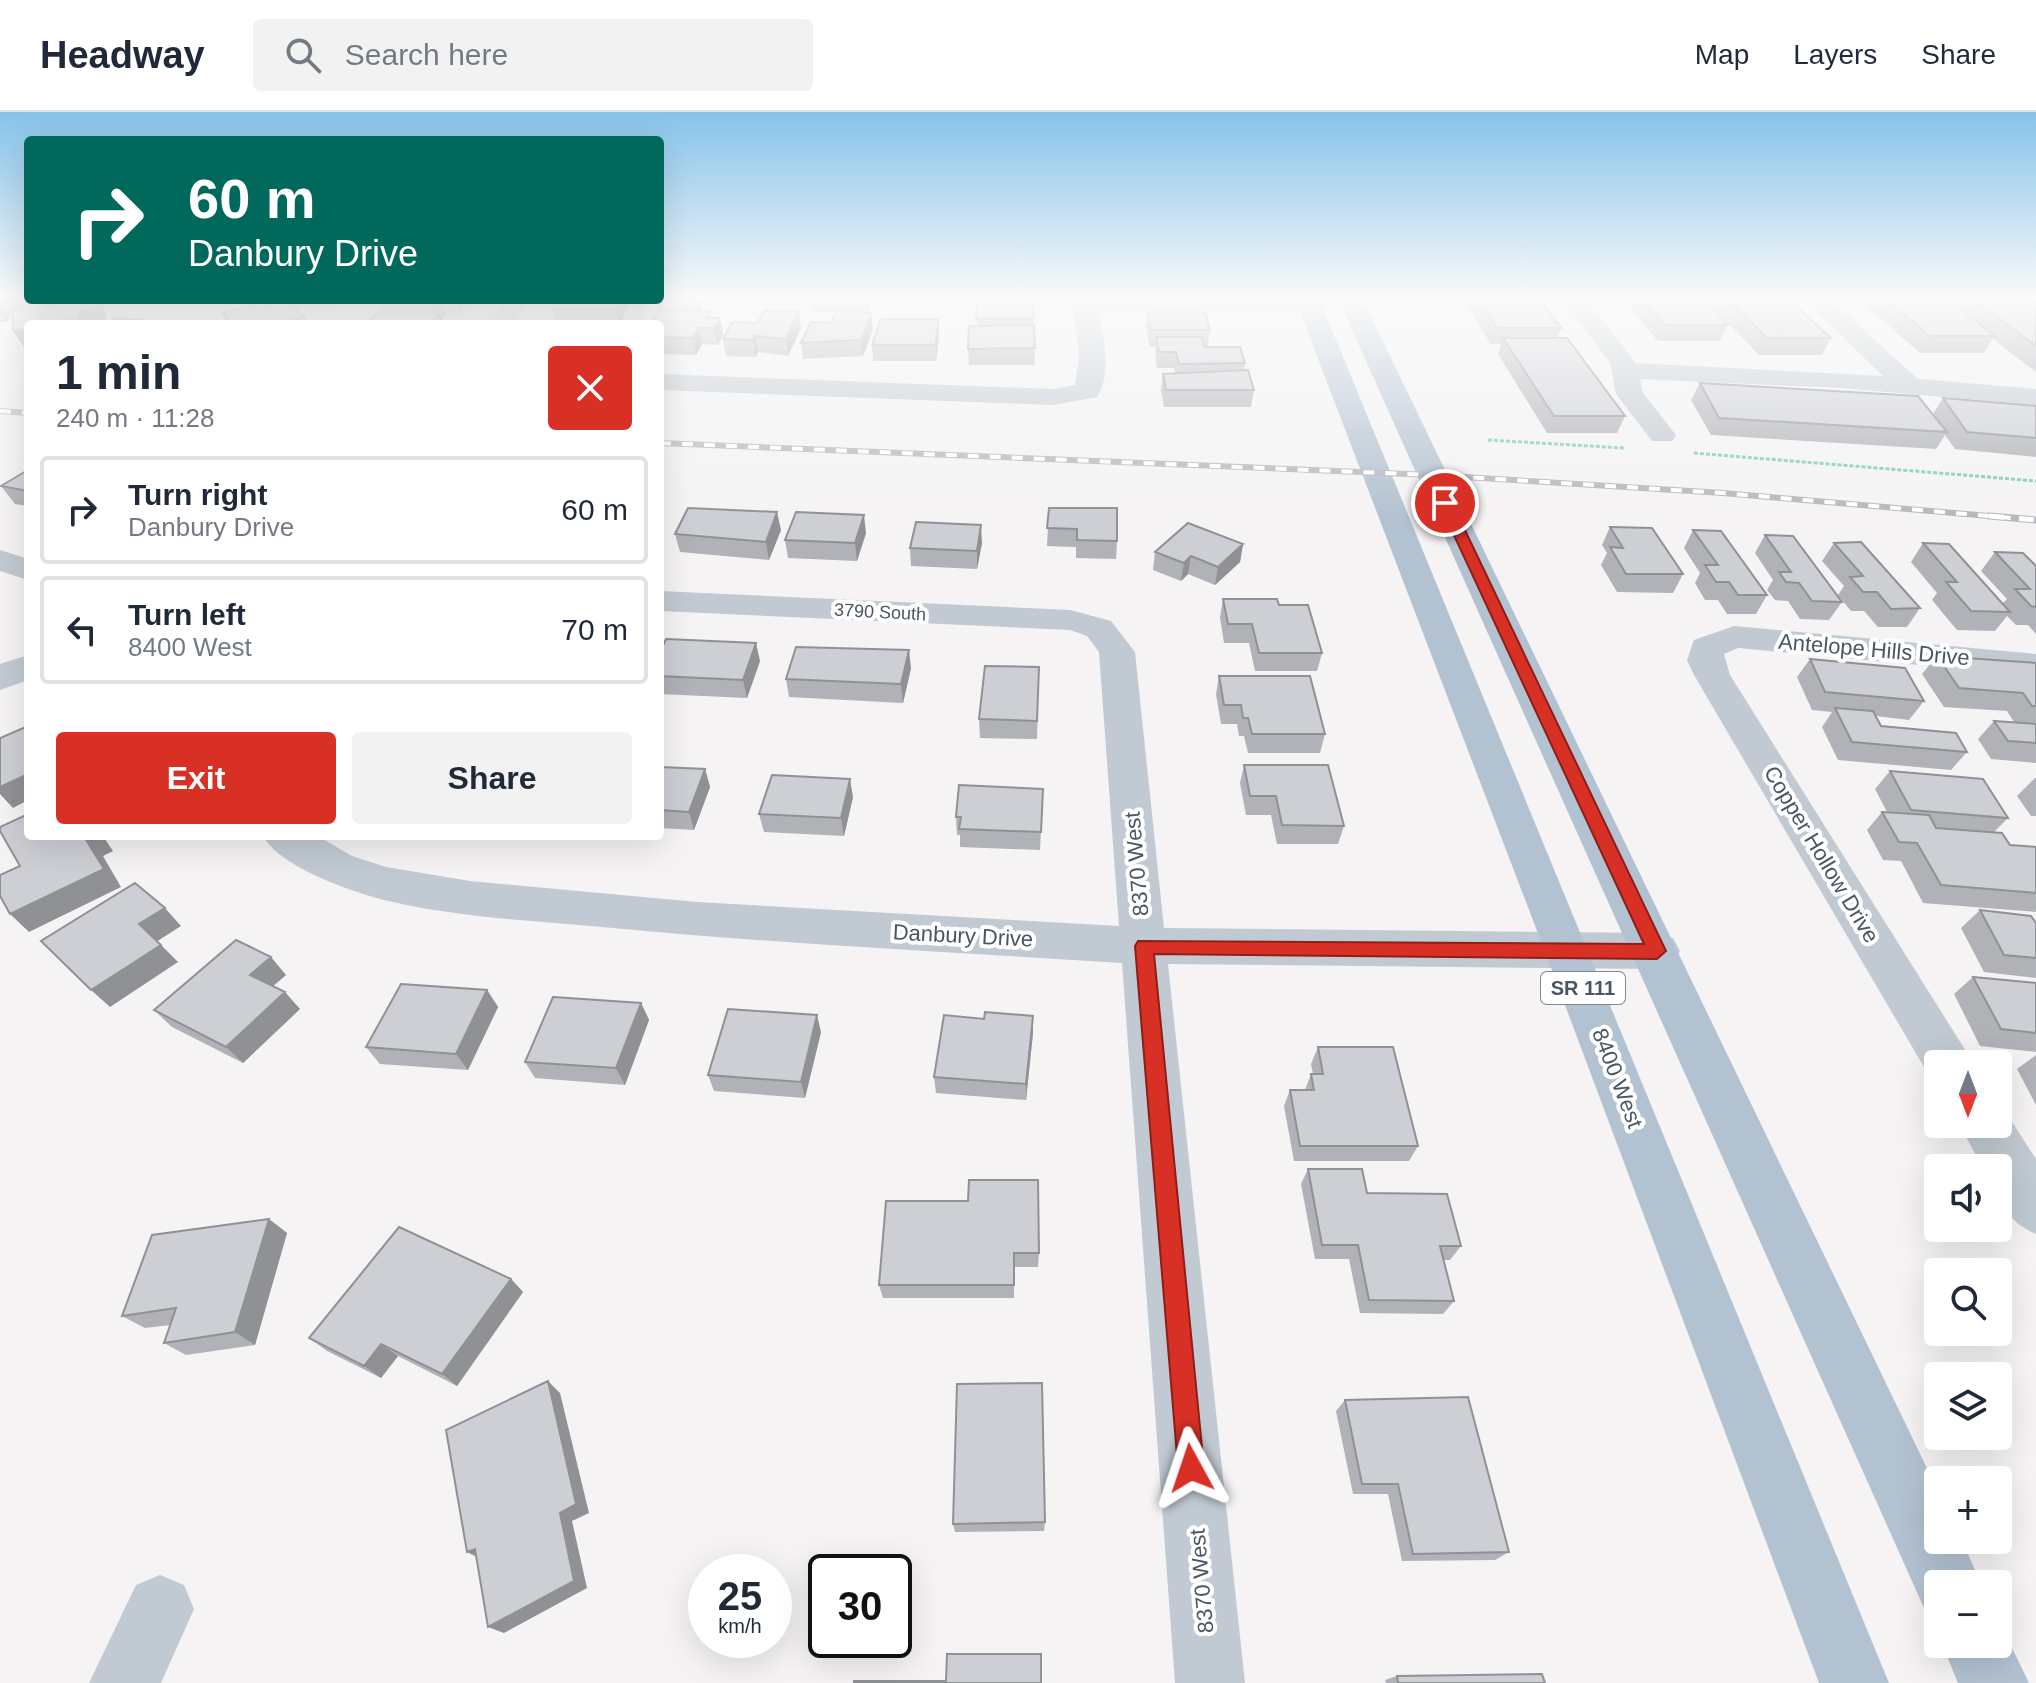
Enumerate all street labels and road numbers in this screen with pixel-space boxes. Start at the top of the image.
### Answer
street label: 3790 South [833,600,927,624]
street label: Antelope Hills Drive [1777,629,1971,670]
street label: Copper Hollow Drive [1759,761,1884,947]
street label: 8370 West [1119,811,1154,917]
street label: Danbury Drive [892,919,1034,952]
road number: SR 111 [1541,972,1625,1004]
street label: 8400 West [1587,1025,1648,1132]
street label: 8370 West [1184,1528,1219,1634]

